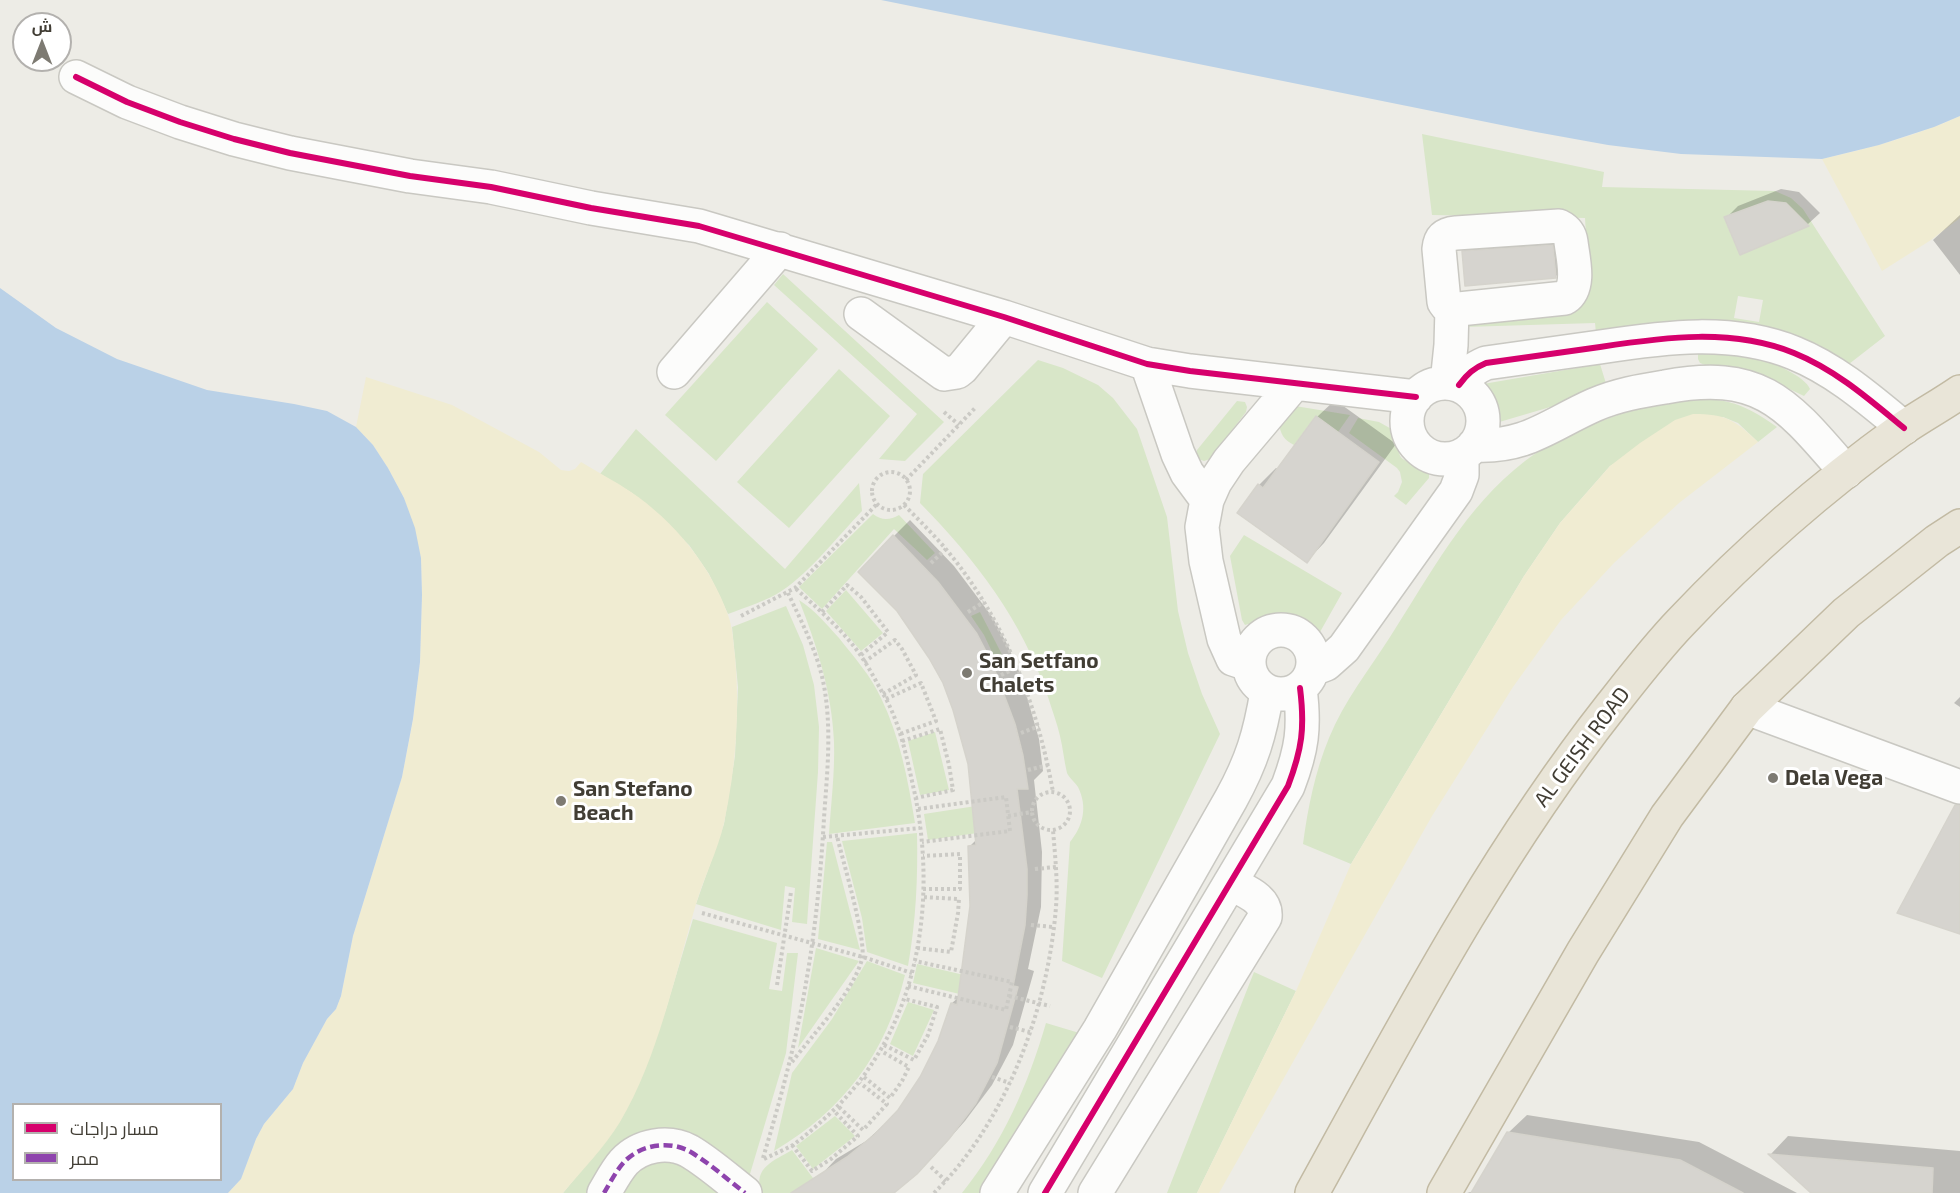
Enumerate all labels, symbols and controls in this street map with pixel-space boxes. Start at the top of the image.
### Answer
north arrow [12,12,72,72]
text: ش [32,16,52,35]
place label: San Setfano Chalets [979,648,1099,698]
marker: San Setfano Chalets [960,666,974,680]
street label: AL GEISH ROAD [1529,682,1635,812]
place label: Dela Vega [1785,765,1883,791]
marker: Dela Vega [1766,771,1780,785]
place label: San Stefano Beach [573,776,693,826]
marker: San Stefano Beach [554,794,568,808]
legend [12,1103,222,1181]
text: مسار دراجات [70,1117,159,1139]
text: ممر [70,1147,99,1169]

